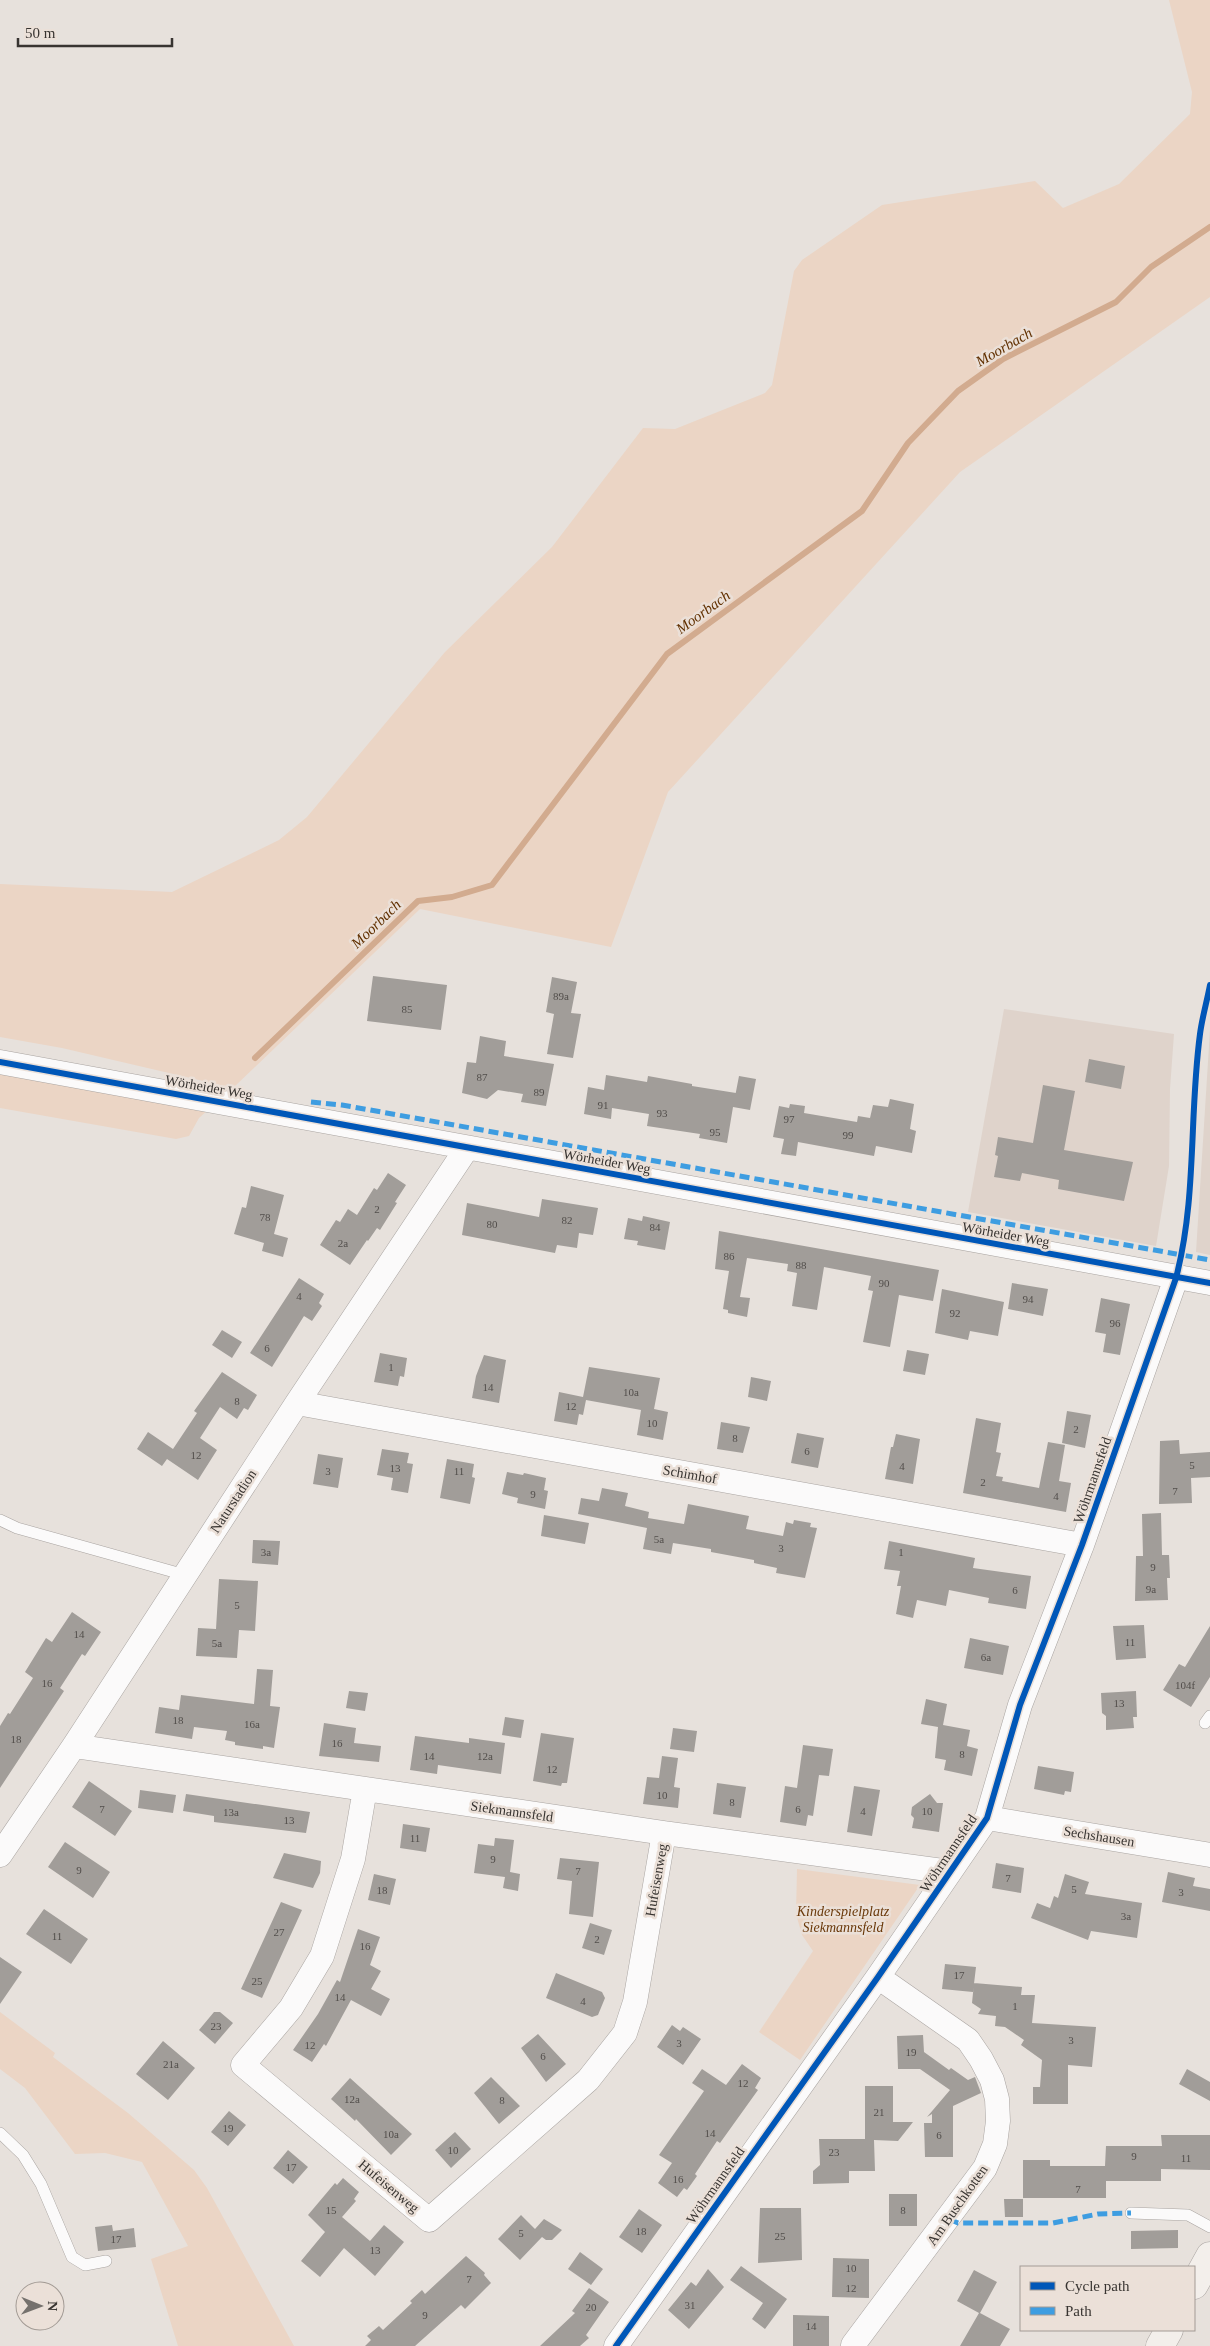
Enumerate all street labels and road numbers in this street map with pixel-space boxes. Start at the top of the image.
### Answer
street label: Wörheider Weg [164,1072,254,1103]
street label: Wörheider Weg [562,1146,652,1177]
street label: Wörheider Weg [961,1219,1051,1250]
street label: Wöhrmannsfeld [1071,1435,1114,1525]
street label: Schimhof [662,1462,718,1487]
street label: Naturstadion [207,1467,259,1536]
street label: Siekmannsfeld [470,1798,554,1825]
street label: Wöhrmannsfeld [917,1812,980,1895]
street label: Sechshausen [1062,1823,1135,1849]
street label: Hufeisenweg [643,1842,670,1918]
street label: Wöhrmannsfeld [683,2144,747,2227]
street label: Hufeisenweg [356,2157,422,2216]
street label: Am Buschkotten [924,2162,991,2248]

